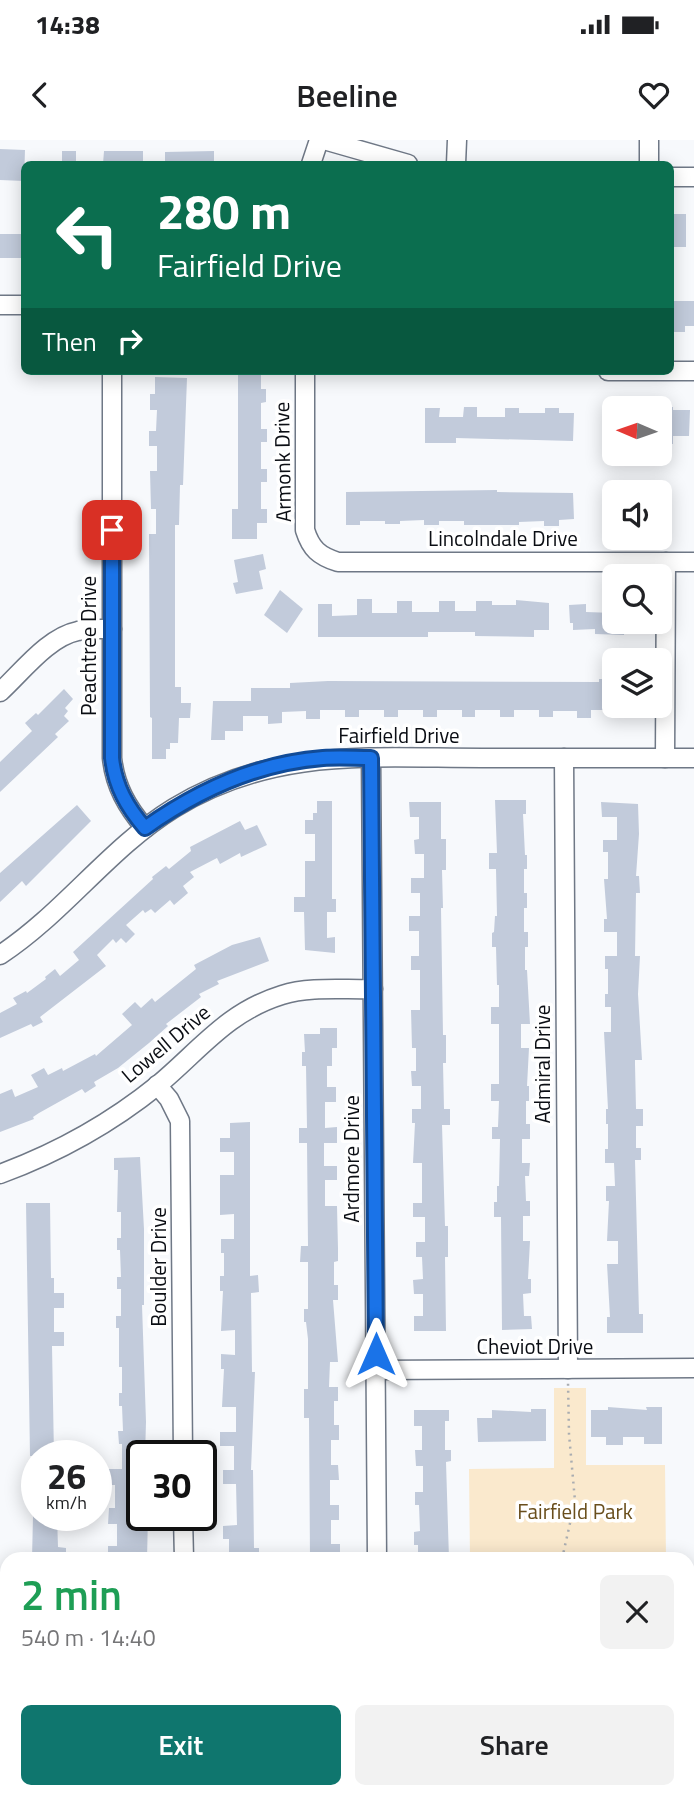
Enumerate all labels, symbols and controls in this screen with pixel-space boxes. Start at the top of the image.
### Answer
text: 14:38 [35,5,100,44]
text: Beeline [296,71,398,119]
icon: back [21,76,59,114]
icon: heart [635,76,673,114]
text: 280 m [157,173,291,248]
icon: left [42,189,133,280]
text: Fairfield Drive [157,241,342,289]
text: Then [42,322,97,361]
icon: right [111,322,149,360]
north arrow [602,396,672,466]
map controls [602,396,672,718]
street label: Armonk Drive [265,402,299,522]
button: sound [602,480,672,550]
pin [82,500,142,560]
icon: arrive [93,511,131,549]
street label: Lincolndale Drive [428,522,578,554]
button: search [602,564,672,634]
street label: Peachtree Drive [72,576,104,716]
button: layers [602,648,672,718]
street label: Fairfield Drive [338,719,460,751]
street label: Lowell Drive [114,996,217,1090]
street label: Admiral Drive [526,1005,558,1123]
street label: Ardmore Drive [335,1095,367,1223]
street label: Boulder Drive [142,1207,174,1327]
position arrow [339,1317,413,1391]
street label: Cheviot Drive [477,1330,593,1362]
speed limit sign: 30 [126,1440,217,1531]
text: 26 [47,1449,86,1503]
text: km/h [46,1489,87,1516]
park label: Fairfield Park [517,1495,633,1527]
text: 2 min [21,1562,122,1626]
button: close [600,1575,674,1649]
text: 540 m · 14:40 [21,1620,156,1655]
button: Exit [21,1705,341,1785]
button: Share [355,1705,674,1785]

